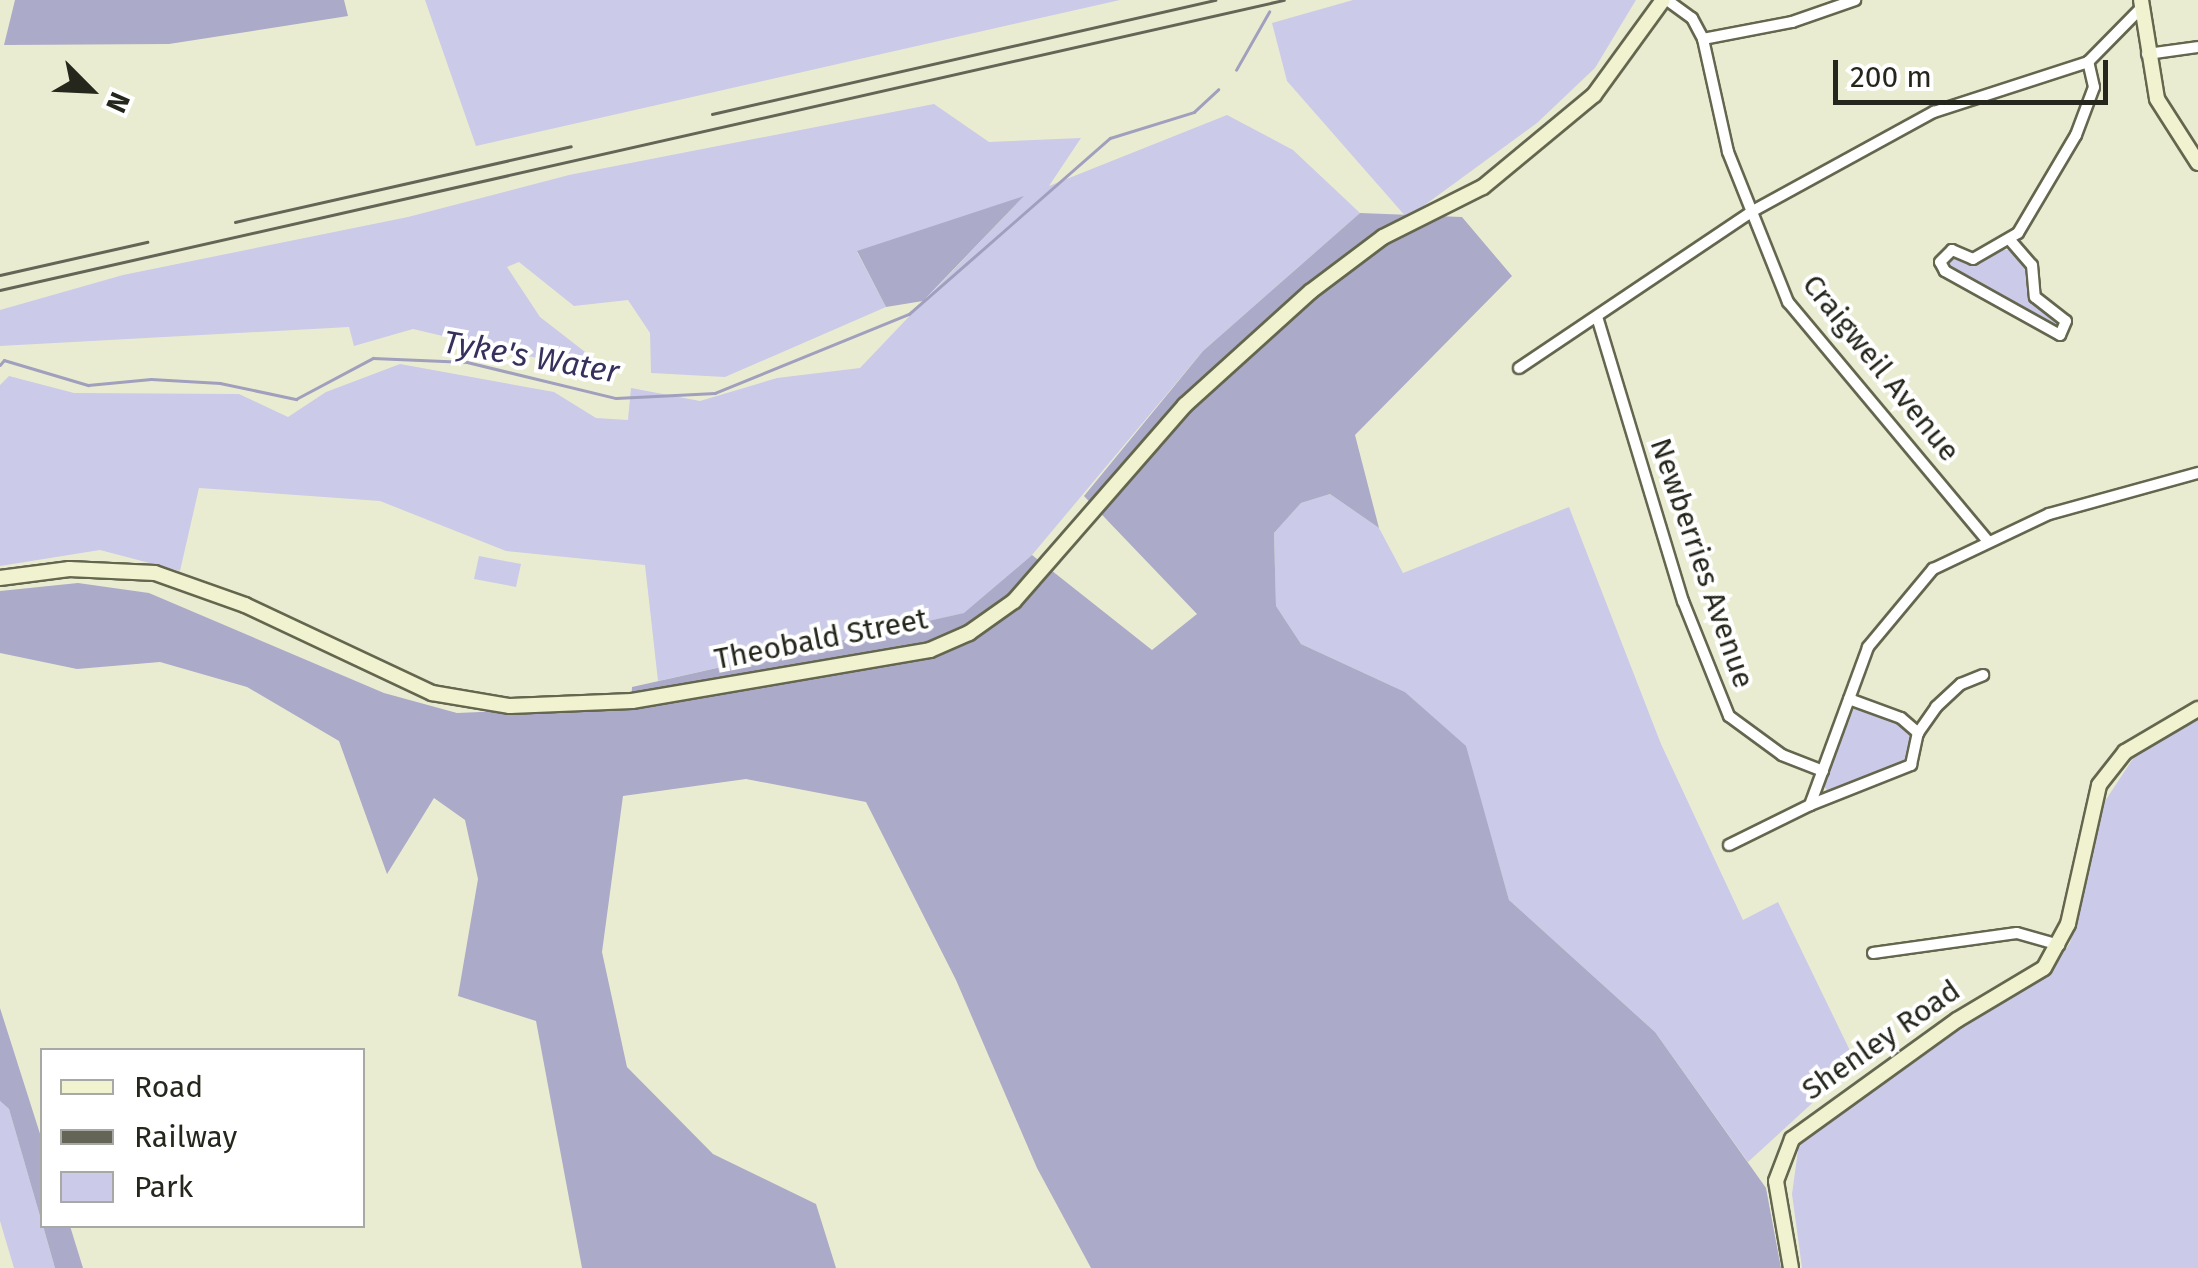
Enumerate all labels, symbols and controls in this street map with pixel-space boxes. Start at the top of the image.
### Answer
north arrow [40,40,140,140]
scale bar [1838,40,2113,102]
text: 200 m [1850,59,1932,95]
text: N [99,87,137,118]
street label: Craigweil Avenue [1795,267,1967,469]
water label: Tyke's Water [440,323,622,391]
street label: Newberries Avenue [1642,433,1762,693]
street label: Theobald Street [711,601,931,677]
street label: Shenley Road [1795,972,1967,1108]
legend [40,1048,365,1228]
text: Road [134,1069,203,1105]
text: Railway [134,1119,237,1155]
text: Park [134,1169,193,1205]

